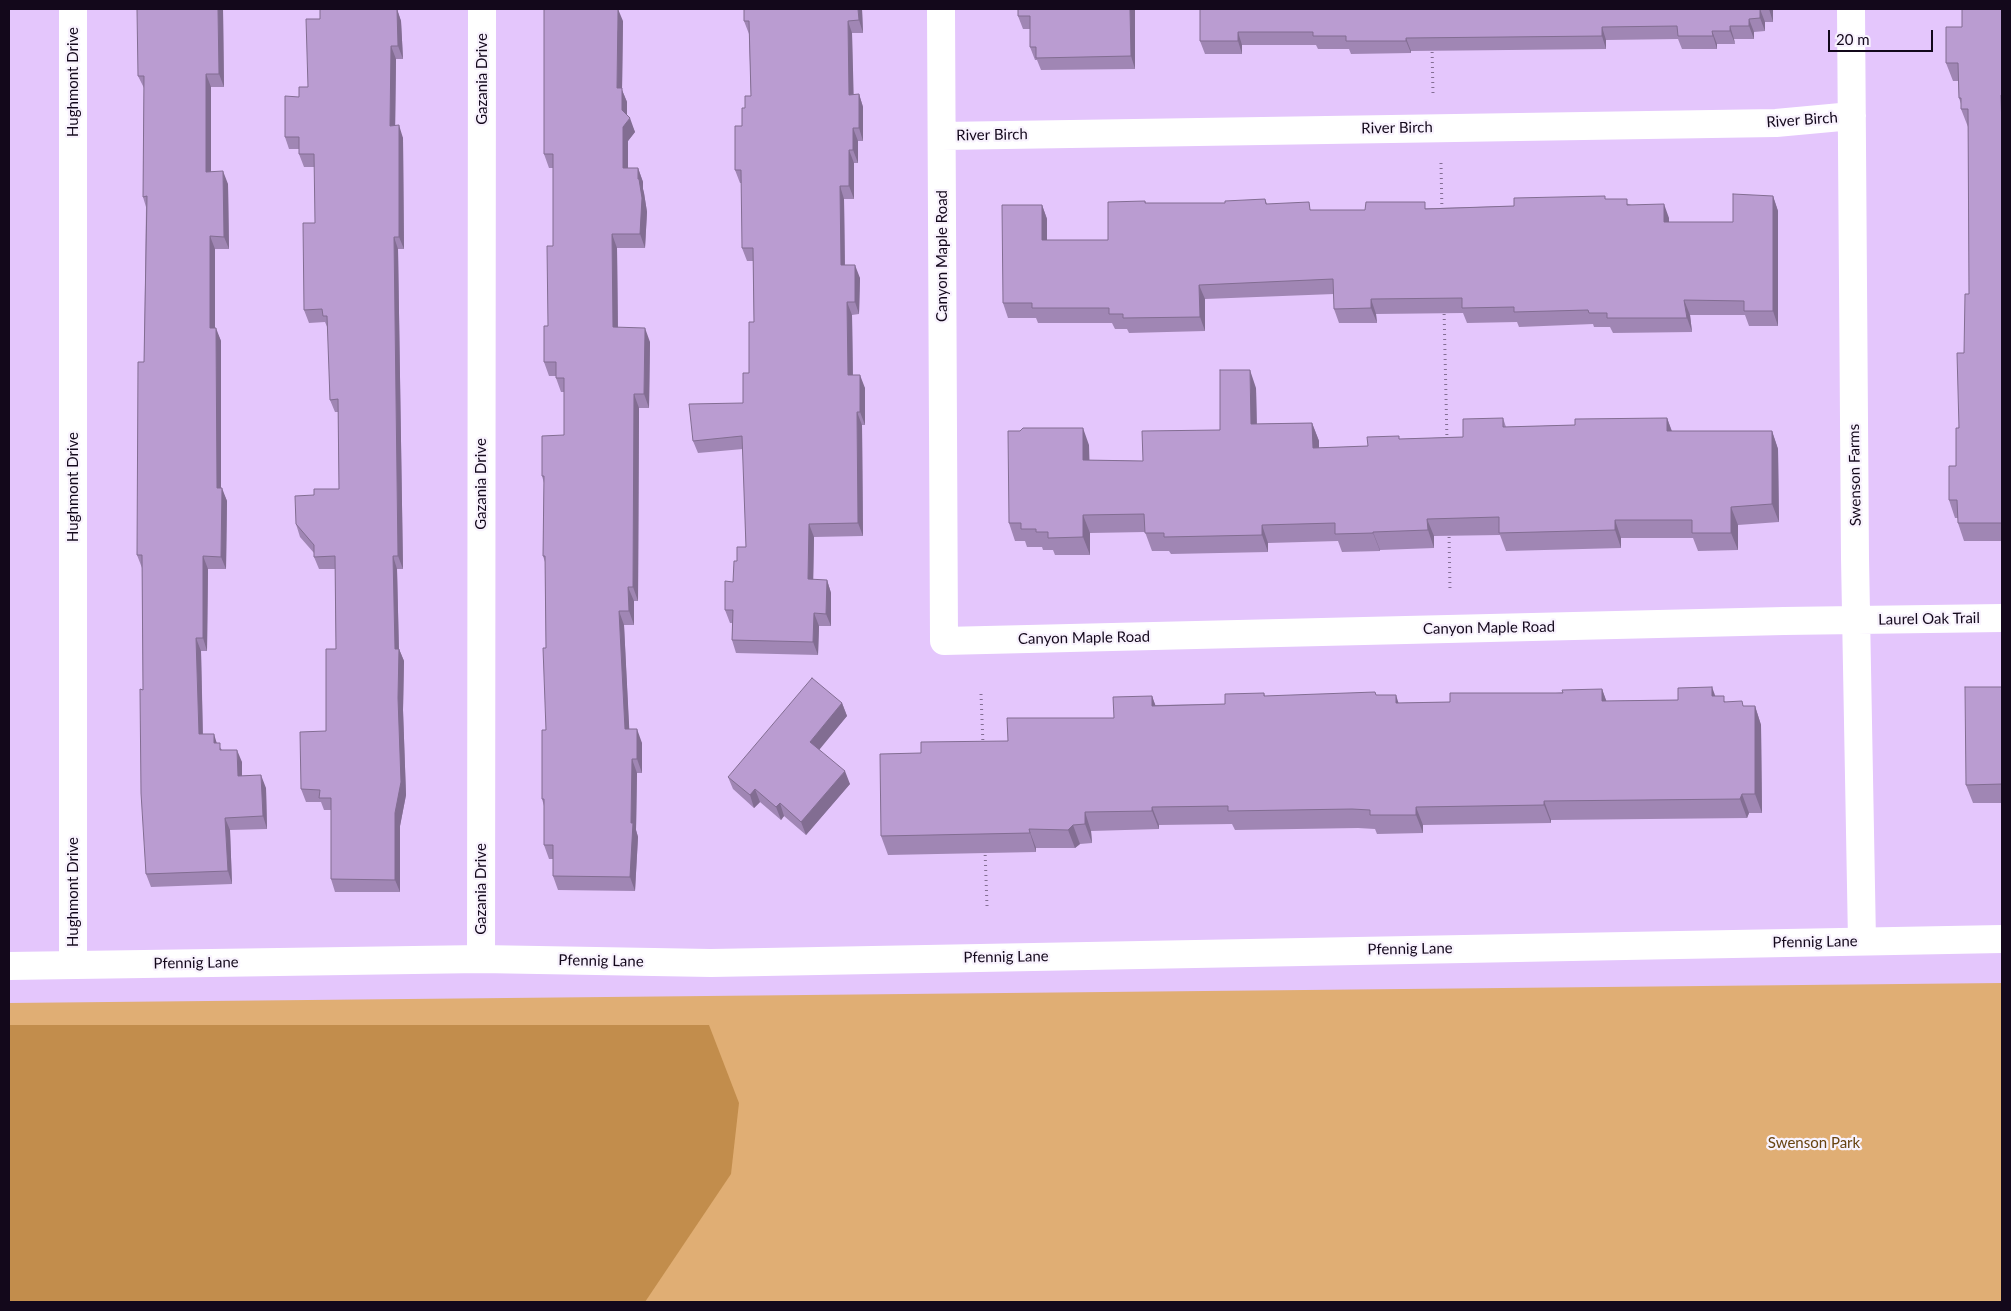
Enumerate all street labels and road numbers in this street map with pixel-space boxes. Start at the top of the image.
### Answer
street label: Hughmont Drive [64,27,82,137]
street label: Gazania Drive [473,33,491,125]
street label: River Birch [1766,109,1838,131]
street label: River Birch [1361,118,1433,138]
street label: River Birch [956,125,1028,145]
street label: Canyon Maple Road [933,190,951,322]
street label: Swenson Farms [1845,424,1865,526]
street label: Hughmont Drive [64,432,82,542]
street label: Gazania Drive [472,438,490,530]
street label: Laurel Oak Trail [1878,609,1980,629]
street label: Canyon Maple Road [1423,618,1555,638]
street label: Canyon Maple Road [1018,628,1150,648]
street label: Hughmont Drive [64,837,82,947]
street label: Gazania Drive [472,843,490,935]
street label: Pfennig Lane [1772,932,1858,952]
street label: Pfennig Lane [1367,939,1453,959]
street label: Pfennig Lane [963,947,1049,967]
street label: Pfennig Lane [558,951,644,971]
street label: Pfennig Lane [153,953,239,973]

